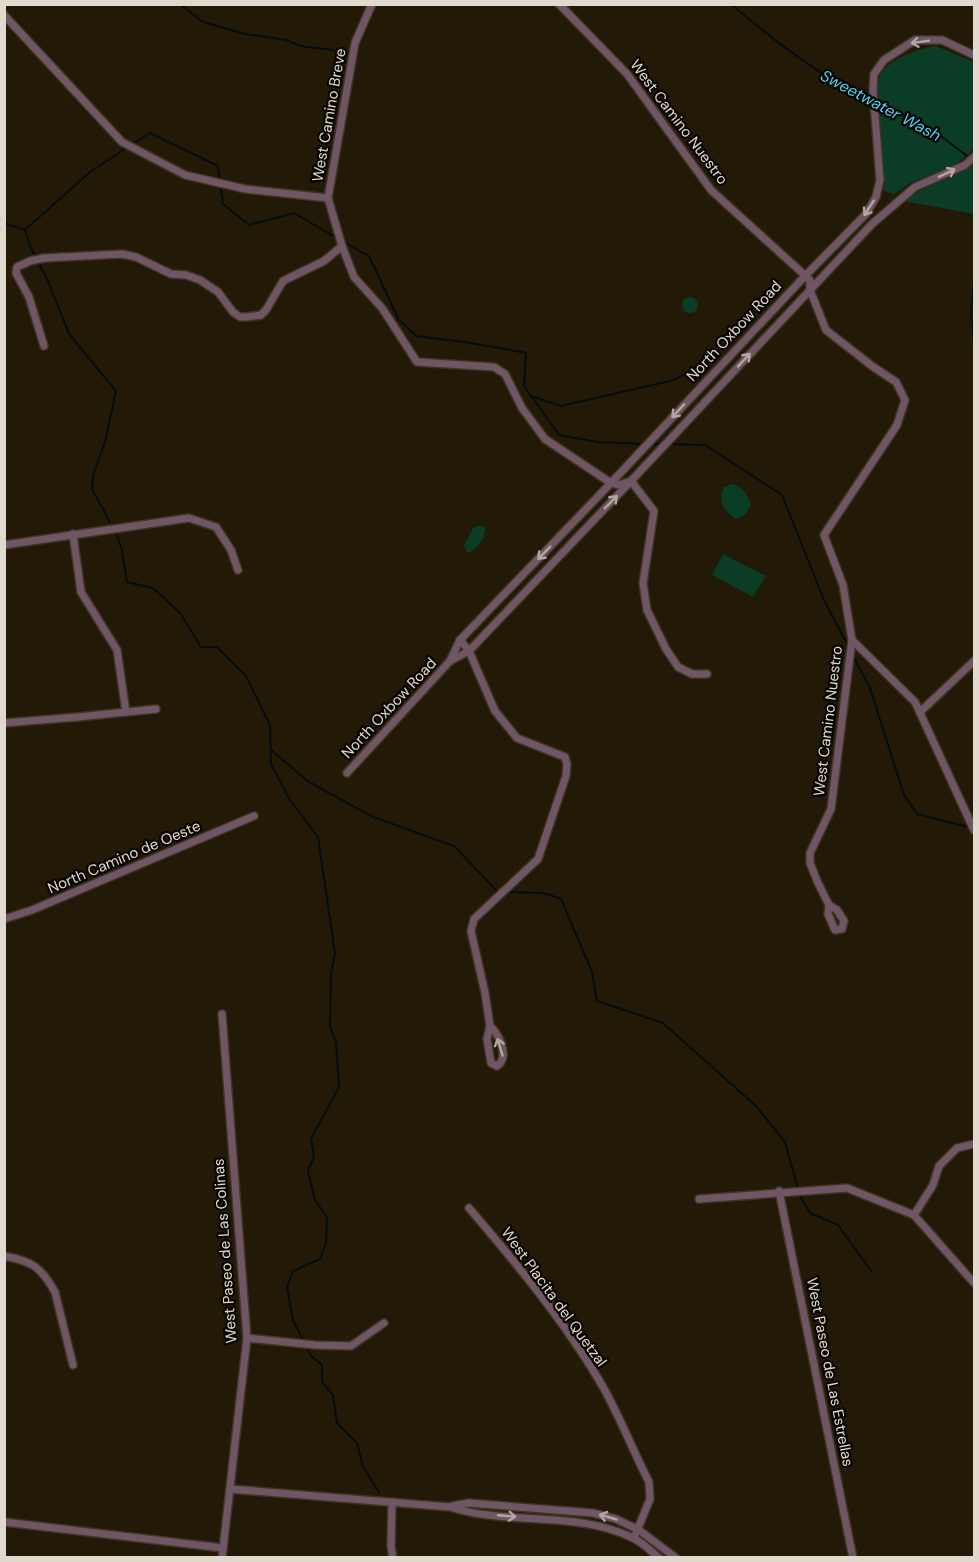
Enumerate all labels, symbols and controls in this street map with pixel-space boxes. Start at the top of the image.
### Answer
one-way arrow [911,36,930,47]
street label: West Camino Breve [307,47,351,183]
street label: West Camino Nuestro [625,56,733,189]
water label: Sweetwater Wash [817,65,945,146]
one-way arrow [938,167,956,178]
one-way arrow [863,199,875,215]
street label: North Oxbow Road [682,276,786,386]
one-way arrow [737,353,751,368]
one-way arrow [671,403,685,418]
one-way arrow [603,495,618,510]
one-way arrow [537,545,551,560]
street label: West Camino Nuestro [809,645,847,797]
street label: North Oxbow Road [337,653,441,763]
street label: North Camino de Oeste [45,816,203,898]
one-way arrow [494,1038,505,1057]
street label: West Paseo de Las Colinas [209,1158,241,1344]
street label: West Placita del Quetzal [497,1223,611,1371]
street label: West Paseo de Las Estrellas [802,1276,858,1468]
one-way arrow [497,1511,517,1522]
one-way arrow [599,1511,618,1523]

